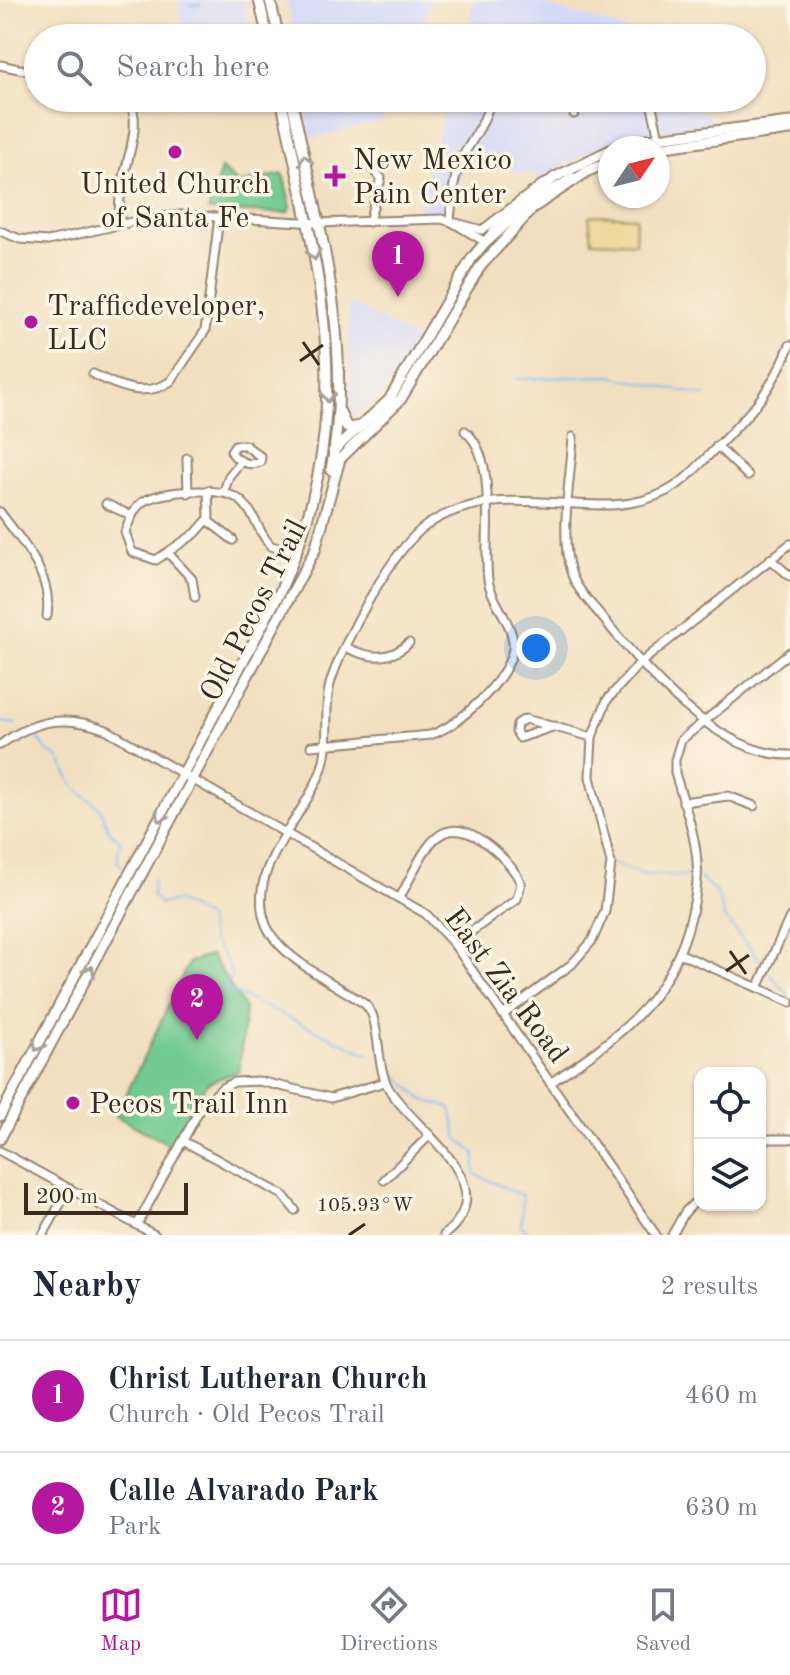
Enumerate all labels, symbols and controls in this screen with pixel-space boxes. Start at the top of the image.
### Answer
search box [24,24,766,112]
icon: search [52,46,96,90]
text: Search here [116,53,270,83]
north arrow [598,136,670,208]
marker: United Church of Santa Fe [166,143,184,161]
place label: New Mexico Pain Center [353,146,512,210]
one-way arrow [297,154,314,168]
marker: New Mexico Pain Center [324,165,346,187]
place label: United Church of Santa Fe [80,170,270,234]
pin: 1 [372,231,424,297]
one-way arrow [305,247,322,261]
place label: Trafficdeveloper, LLC [47,292,265,356]
marker: Trafficdeveloper, LLC [22,313,40,331]
one-way arrow [320,391,337,404]
street label: Old Pecos Trail [196,515,314,707]
your location [516,628,556,668]
one-way arrow [155,808,170,823]
street label: East Zia Road [438,903,573,1069]
one-way arrow [80,966,96,980]
pin: 2 [171,974,223,1040]
one-way arrow [32,1037,47,1052]
map controls [694,1067,766,1211]
button: locate [694,1067,766,1139]
place label: Pecos Trail Inn [89,1090,288,1120]
marker: Pecos Trail Inn [64,1094,82,1112]
button: layers [694,1139,766,1211]
scale bar [24,1179,188,1215]
text: 200 m [36,1186,98,1208]
text: 105.93°W [317,1196,413,1216]
text: Nearby [32,1270,142,1304]
text: 2 results [660,1274,758,1300]
text: Christ Lutheran Church [108,1365,428,1395]
text: 1 [50,1383,66,1409]
text: 460 m [685,1383,758,1409]
text: Church · Old Pecos Trail [108,1402,385,1428]
text: Calle Alvarado Park [108,1477,379,1507]
text: 2 [50,1495,66,1521]
text: 630 m [685,1495,758,1521]
text: Park [108,1514,162,1540]
tab: Map [99,1583,143,1658]
tab: Directions [340,1583,438,1658]
tab: Saved [635,1583,691,1658]

